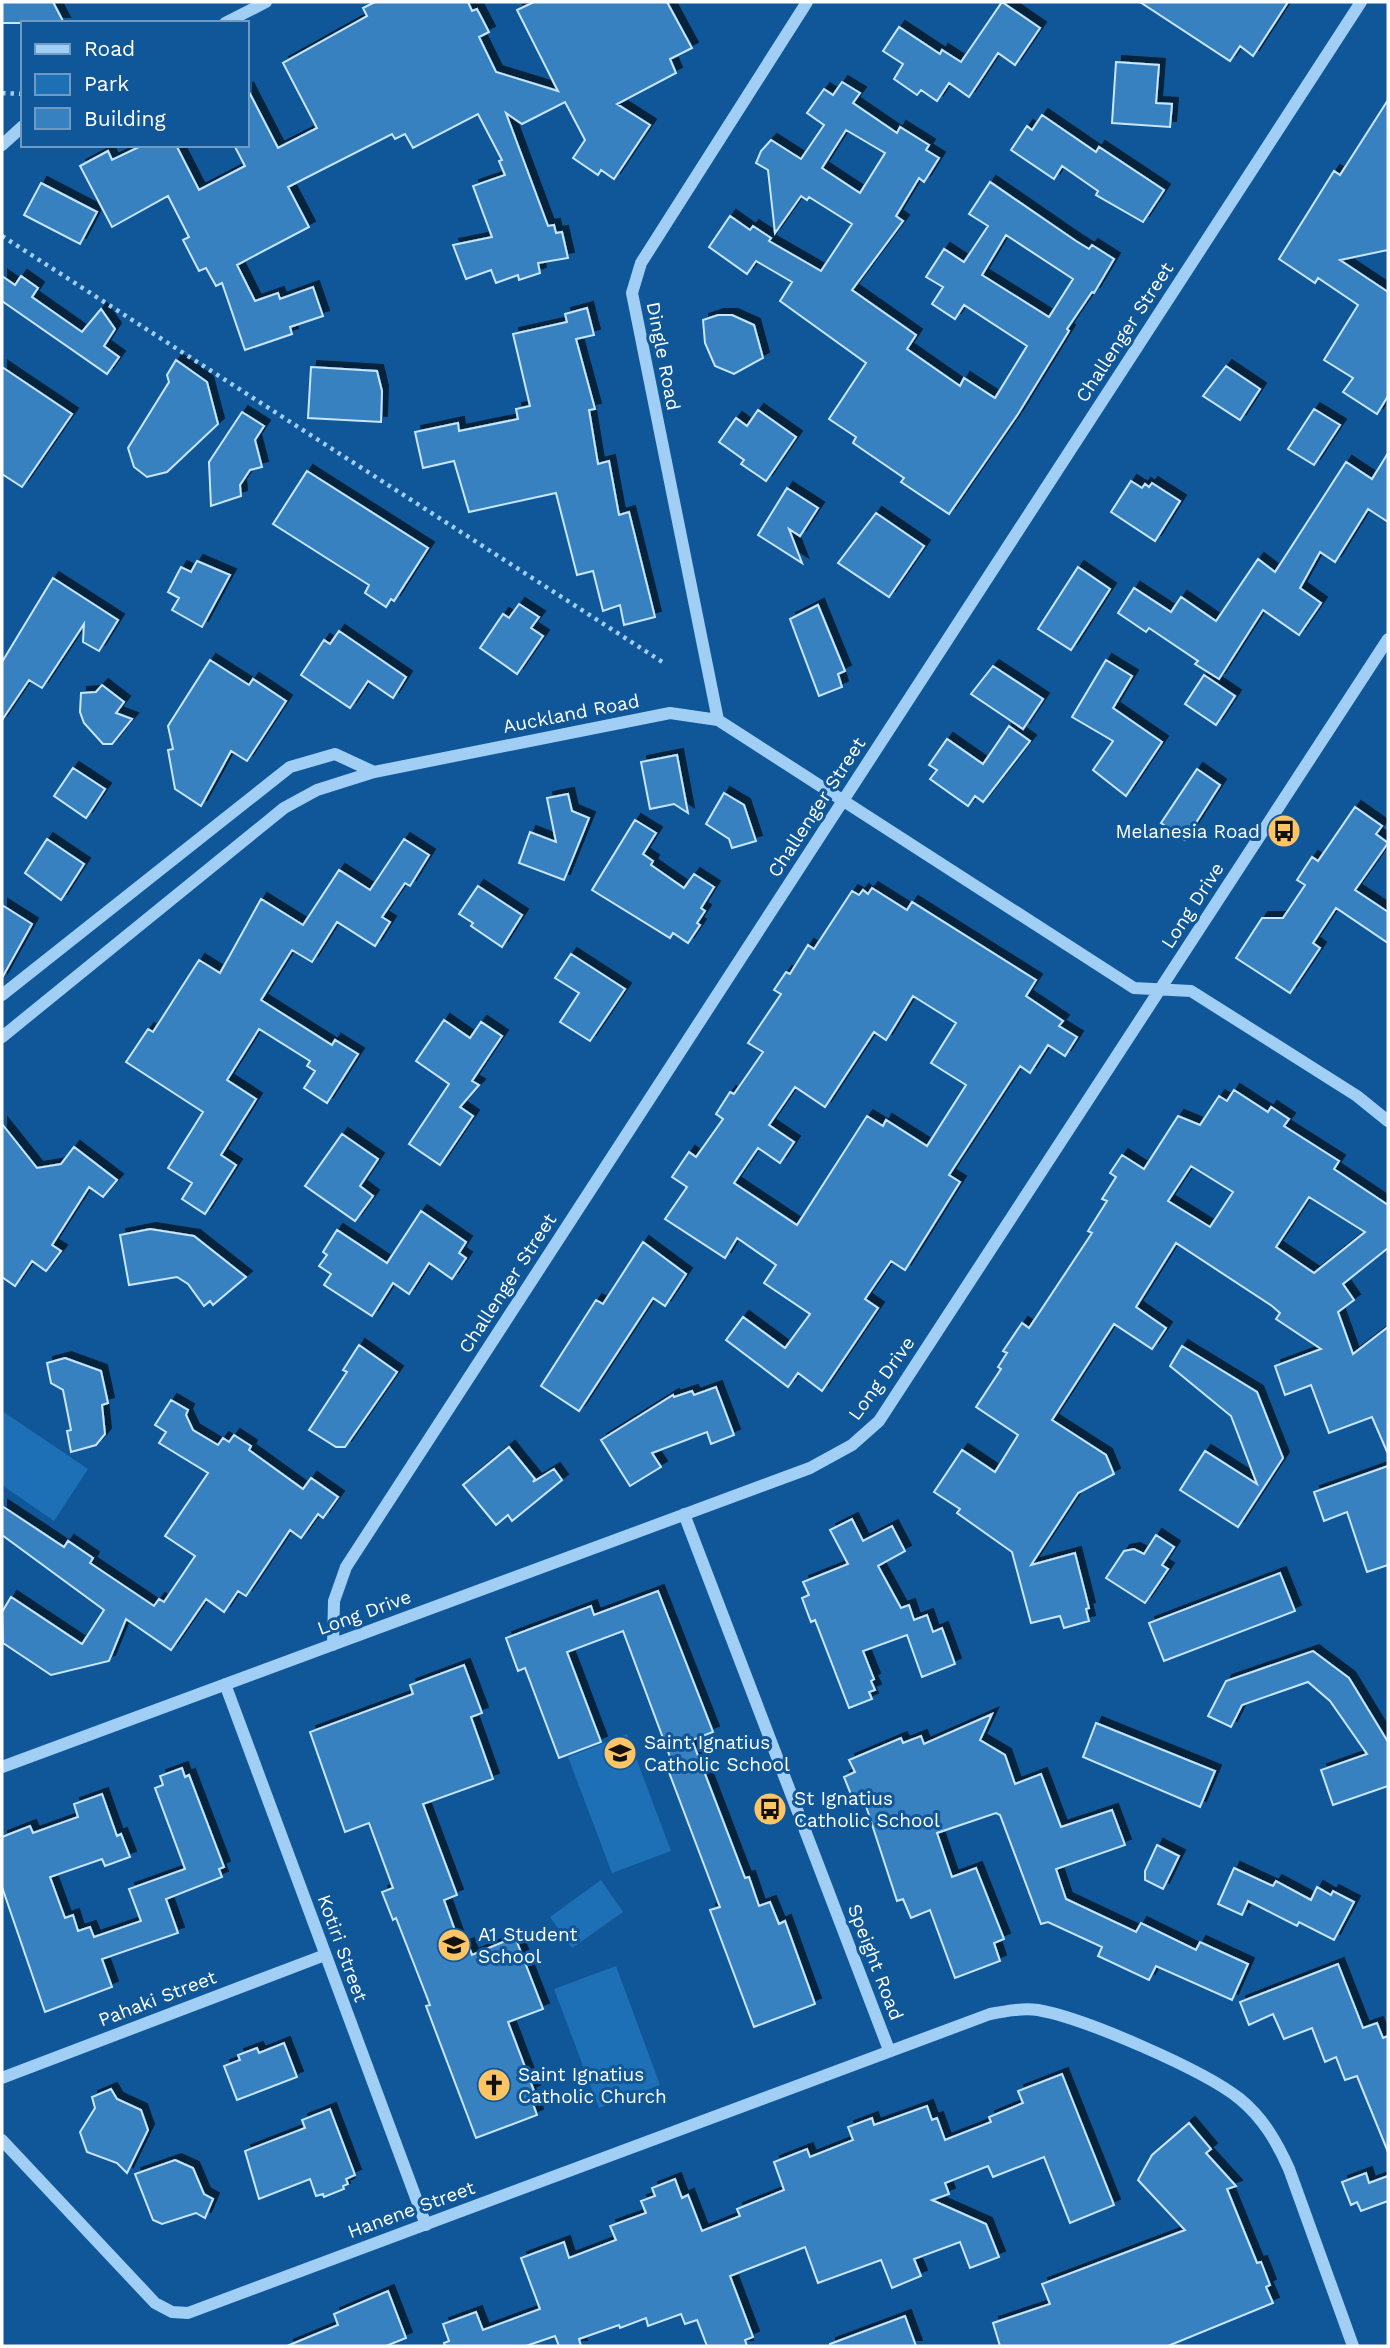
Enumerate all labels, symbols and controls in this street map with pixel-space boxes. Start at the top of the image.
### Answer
legend [21,21,248,147]
text: Road [84,36,135,61]
text: Park [84,71,129,96]
text: Building [84,106,166,131]
street label: Challenger Street [1071,258,1178,406]
street label: Dingle Road [642,300,685,412]
street label: Auckland Road [501,689,641,738]
street label: Challenger Street [763,733,870,881]
bus stop icon: Melanesia Road [1265,812,1303,850]
place label: Melanesia Road [1115,820,1260,843]
street label: Long Drive [1156,858,1229,953]
street label: Challenger Street [454,1209,561,1357]
street label: Long Drive [843,1332,920,1425]
street label: Long Drive [314,1585,414,1640]
place label: Saint Ignatius Catholic School [644,1731,790,1776]
school or university icon: Saint Ignatius Catholic School [601,1734,639,1772]
place label: St Ignatius Catholic School [794,1787,940,1832]
bus stop icon: St Ignatius Catholic School [751,1790,789,1828]
street label: Kotiri Street [313,1891,373,2005]
street label: Speight Road [843,1901,908,2024]
place label: A1 Student School [478,1923,578,1968]
school or university icon: A1 Student School [435,1926,473,1964]
street label: Pahaki Street [95,1965,219,2031]
place label: Saint Ignatius Catholic Church [518,2063,667,2108]
church icon: Saint Ignatius Catholic Church [475,2066,513,2104]
street label: Hanene Street [344,2176,478,2243]

